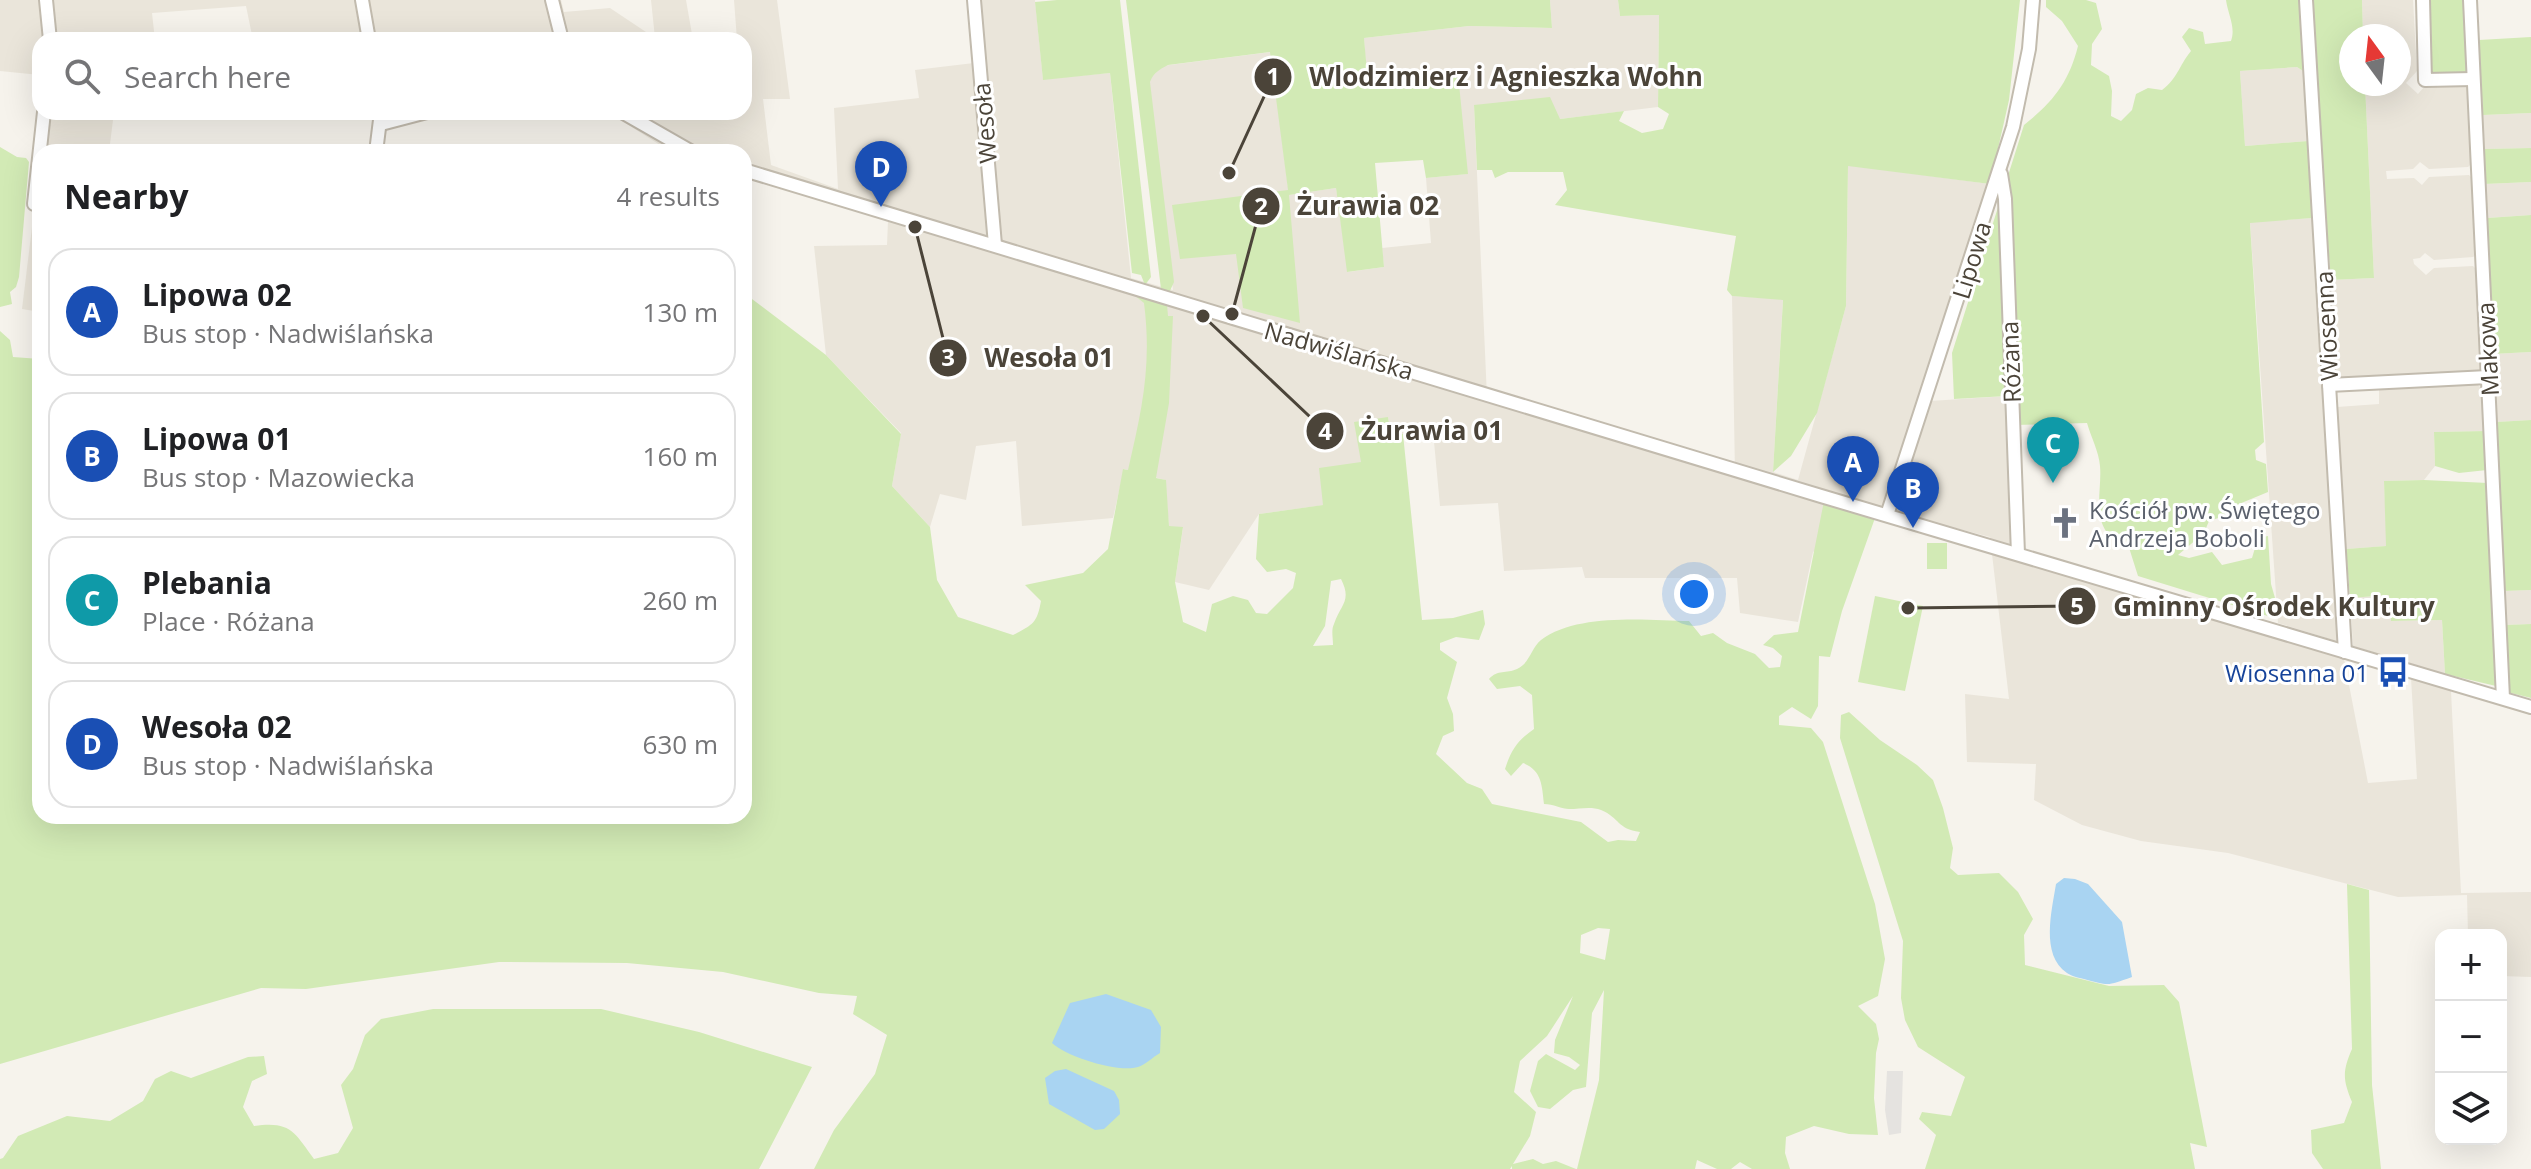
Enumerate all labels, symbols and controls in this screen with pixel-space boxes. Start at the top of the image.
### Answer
north arrow [2339,24,2411,96]
search box [32,32,752,120]
callout: Wlodzimierz i Agnieszka Wohn [1253,52,1718,102]
icon: search [60,54,104,98]
text: Search here [124,56,291,97]
text: Wlodzimierz i Agnieszka Wohn [1309,58,1703,94]
text: 1 [1266,59,1280,92]
street label: Wesoła [964,81,1004,165]
pin: D [855,141,907,207]
text: Nearby [64,173,189,219]
text: 4 results [617,178,720,214]
callout: Żurawia 02 [1241,181,1455,231]
text: Żurawia 02 [1297,187,1439,223]
text: 2 [1254,189,1268,222]
street label: Lipowa [1944,217,1998,303]
street label: Wiosenna [2307,270,2345,382]
text: Lipowa 02 [142,274,292,315]
text: A [83,294,101,330]
text: 130 m [643,294,718,330]
street label: Makowa [2468,301,2506,397]
street label: Nadwiślańska [1261,313,1417,387]
text: Bus stop · Nadwiślańska [142,315,434,351]
street label: Różana [1992,321,2028,403]
callout: Wesoła 01 [928,333,1130,383]
text: Wesoła 01 [984,339,1114,375]
text: 3 [941,340,955,373]
callout: Żurawia 01 [1305,406,1519,456]
text: Żurawia 01 [1361,412,1503,448]
text: 4 [1318,414,1332,447]
pin: C [2027,417,2079,483]
text: Lipowa 01 [142,418,292,459]
pin: A [1827,436,1879,502]
text: B [83,438,101,474]
text: 160 m [643,438,718,474]
text: Bus stop · Mazowiecka [142,459,415,495]
pin: B [1887,462,1939,528]
place label: Kościół pw. Świętego Andrzeja Boboli [2089,493,2320,554]
church icon: Kościół pw. Świętego Andrzeja Boboli [2048,506,2082,540]
text: Plebania [142,562,272,603]
your location [1674,574,1714,614]
callout: Gminny Ośrodek Kultury [2057,581,2451,631]
text: C [84,582,100,618]
text: 260 m [643,582,718,618]
text: Gminny Ośrodek Kultury [2113,588,2435,624]
text: 5 [2070,589,2084,622]
text: Place · Różana [142,603,315,639]
bus stop icon: Wiosenna 01 [2376,655,2410,689]
place label: Wiosenna 01 [2225,656,2369,689]
text: Wesoła 02 [142,706,292,747]
text: D [82,726,102,762]
text: 630 m [643,726,718,762]
text: Bus stop · Nadwiślańska [142,747,434,783]
map controls [2435,929,2507,1145]
button: + [2435,929,2507,1001]
button: − [2435,1001,2507,1073]
button: layers [2435,1073,2507,1145]

